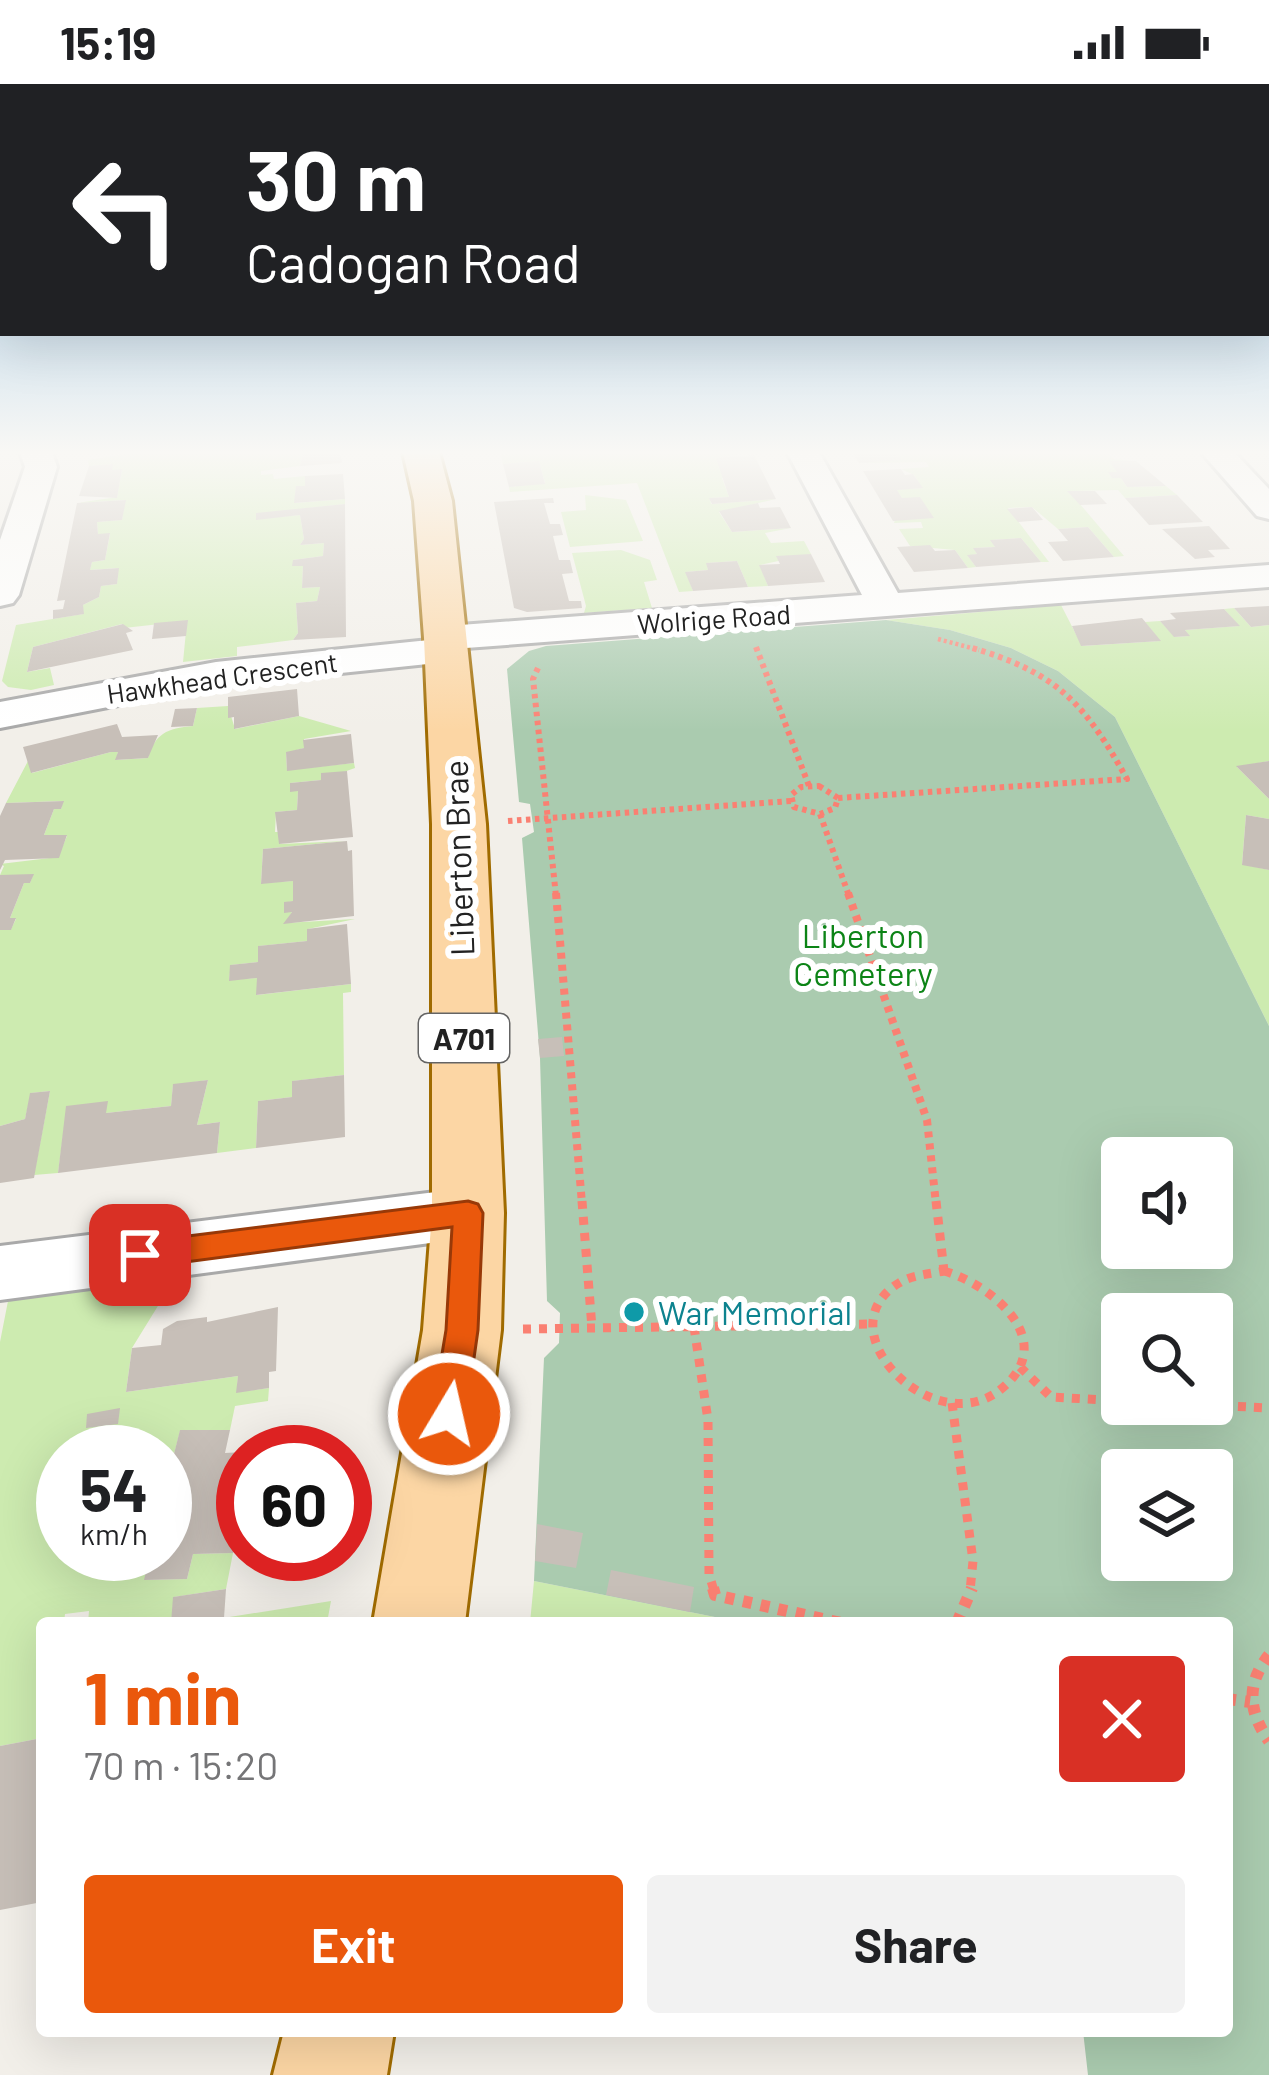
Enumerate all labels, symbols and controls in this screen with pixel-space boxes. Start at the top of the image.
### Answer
text: 15:19 [60,15,156,69]
text: 30 m [246,127,426,228]
icon: left [48,132,204,288]
text: Cadogan Road [246,229,581,294]
street label: Wolrige Road [636,597,792,639]
street label: Hawkhead Crescent [105,645,339,709]
street label: Liberton Brae [435,759,481,957]
park label: Liberton Cemetery [793,915,933,993]
road number: A701 [419,1014,509,1062]
map controls [1101,1137,1233,1581]
button: sound [1101,1137,1233,1269]
pin [89,1204,191,1306]
icon: arrive [107,1222,173,1288]
place label: War Memorial [658,1292,852,1332]
button: search [1101,1293,1233,1425]
marker: War Memorial [621,1299,647,1325]
position arrow [386,1351,512,1477]
speed limit sign: 60 [216,1425,372,1581]
button: layers [1101,1449,1233,1581]
text: 54 [80,1452,148,1524]
text: km/h [80,1515,148,1551]
text: 1 min [84,1653,242,1739]
button: close [1059,1656,1185,1782]
text: 70 m · 15:20 [84,1741,278,1788]
button: Exit [84,1875,623,2013]
button: Share [647,1875,1185,2013]

